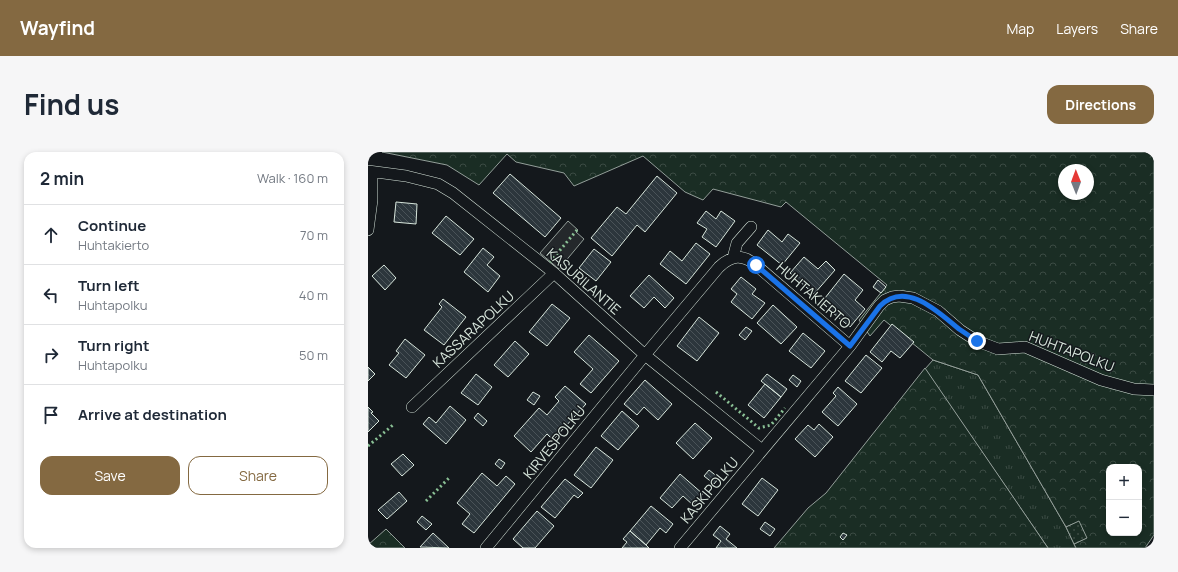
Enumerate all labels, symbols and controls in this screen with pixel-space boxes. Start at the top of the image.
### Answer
text: Wayfind [20,15,95,41]
text: Map [1006,19,1034,38]
text: Layers [1056,19,1098,38]
text: Share [1120,19,1158,38]
text: Find us [24,85,119,123]
button: Directions [1047,85,1154,124]
north arrow [1058,164,1094,200]
text: 2 min [40,167,84,190]
text: Walk · 160 m [257,169,328,187]
text: Continue [78,215,146,236]
icon: ahead [40,224,62,246]
text: 70 m [300,226,328,244]
text: Huhtakierto [78,236,149,254]
street label: KASURILANTIE [543,243,625,319]
route start [747,256,765,274]
street label: HUHTAKIERTO [773,257,855,333]
text: Turn left [78,275,140,296]
icon: left [40,284,62,306]
text: 40 m [299,286,328,304]
street label: KASSARAPOLKU [428,286,518,372]
text: Huhtapolku [78,296,147,314]
street label: HUHTAPOLKU [1027,326,1117,376]
route end [968,332,986,350]
text: Turn right [78,335,149,356]
icon: right [40,344,62,366]
text: 50 m [299,346,328,364]
text: Huhtapolku [78,356,147,374]
street label: KIRVESPOLKU [519,401,589,483]
icon: arrive [40,404,62,426]
text: Arrive at destination [78,404,227,425]
street label: KASKIPOLKU [676,453,742,527]
button: Save [40,456,180,495]
button: Share [188,456,328,495]
map controls [1106,464,1142,536]
button: + [1106,464,1142,500]
button: − [1106,500,1142,536]

